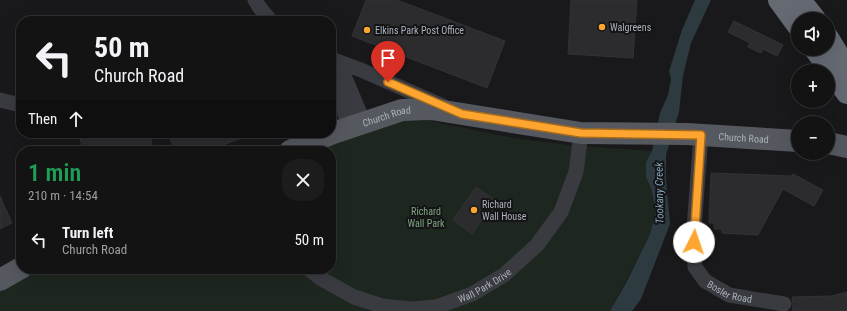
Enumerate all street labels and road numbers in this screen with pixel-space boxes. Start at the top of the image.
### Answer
street label: Church Road [361,105,411,129]
street label: Church Road [718,131,769,145]
street label: Wall Park Drive [456,266,514,305]
street label: Bosler Road [705,279,753,305]

